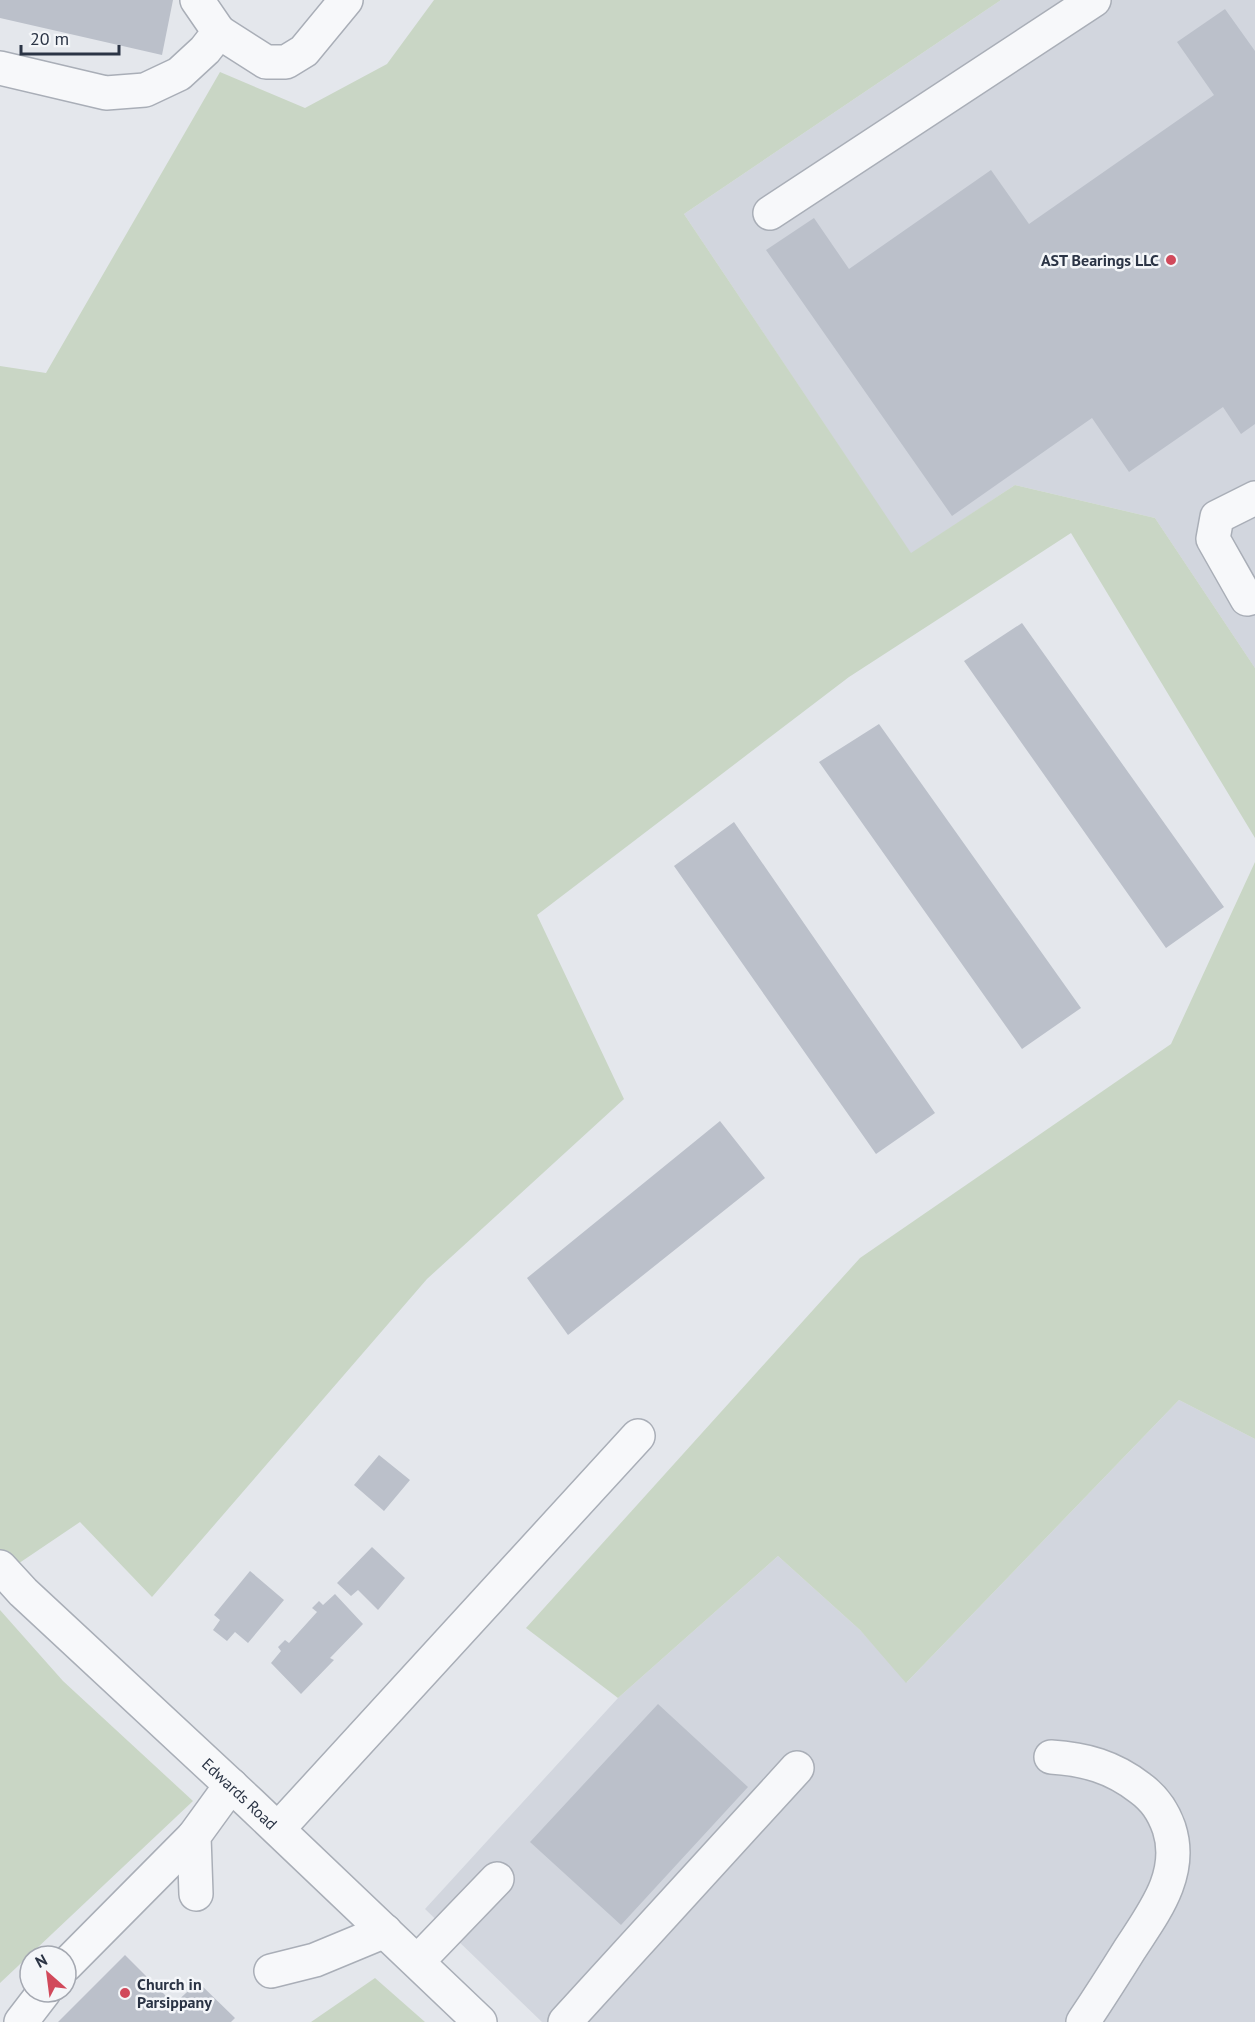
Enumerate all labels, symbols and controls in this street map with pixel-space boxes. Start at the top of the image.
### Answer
scale bar [21,18,118,56]
text: 20 m [30,27,69,50]
place label: AST Bearings LLC [1041,250,1159,270]
marker: AST Bearings LLC [1164,253,1178,267]
street label: Edwards Road [198,1754,282,1834]
north arrow [18,1944,78,2004]
text: N [32,1949,50,1972]
place label: Church in Parsippany [137,1974,212,2012]
marker: Church in Parsippany [118,1986,132,2000]

